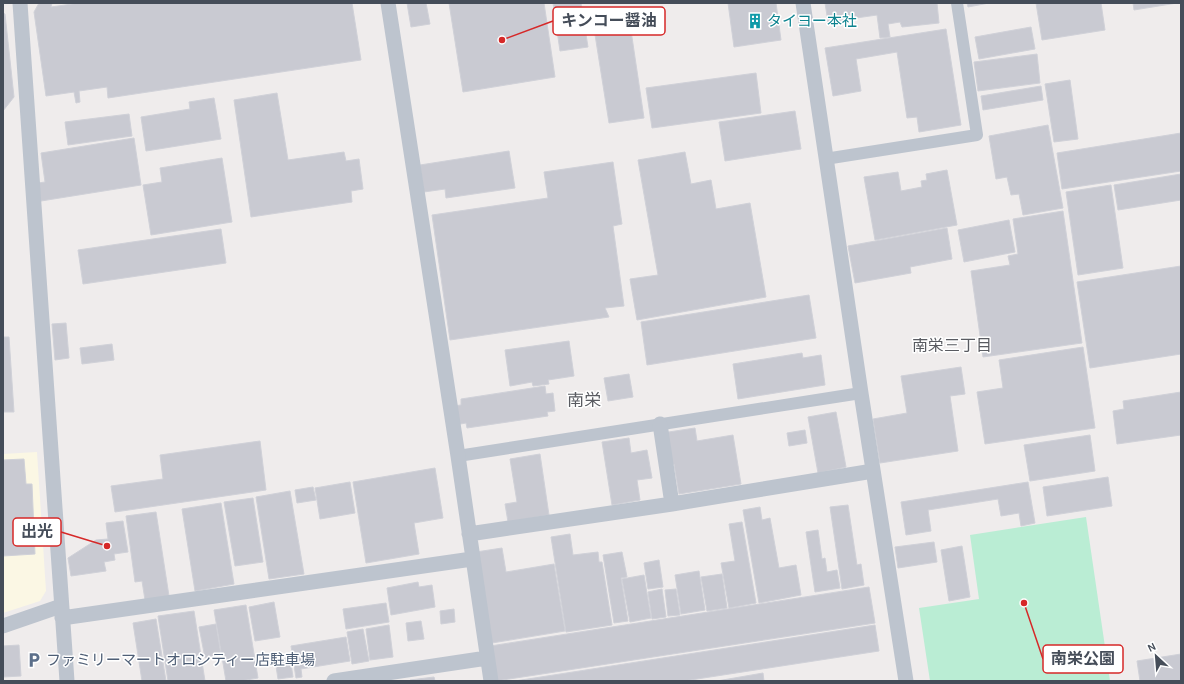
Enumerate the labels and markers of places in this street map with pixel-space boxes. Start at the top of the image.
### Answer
callout: キンコー醤油 [553,7,665,35]
building icon: タイヨー本社 [746,12,764,30]
place label: タイヨー本社 [767,12,857,30]
callout: 出光 [13,518,61,546]
callout: 南栄公園 [1043,645,1123,673]
parking icon: ファミリーマートオロシティー店駐車場 [25,651,43,669]
place label: ファミリーマートオロシティー店駐車場 [46,651,315,669]

